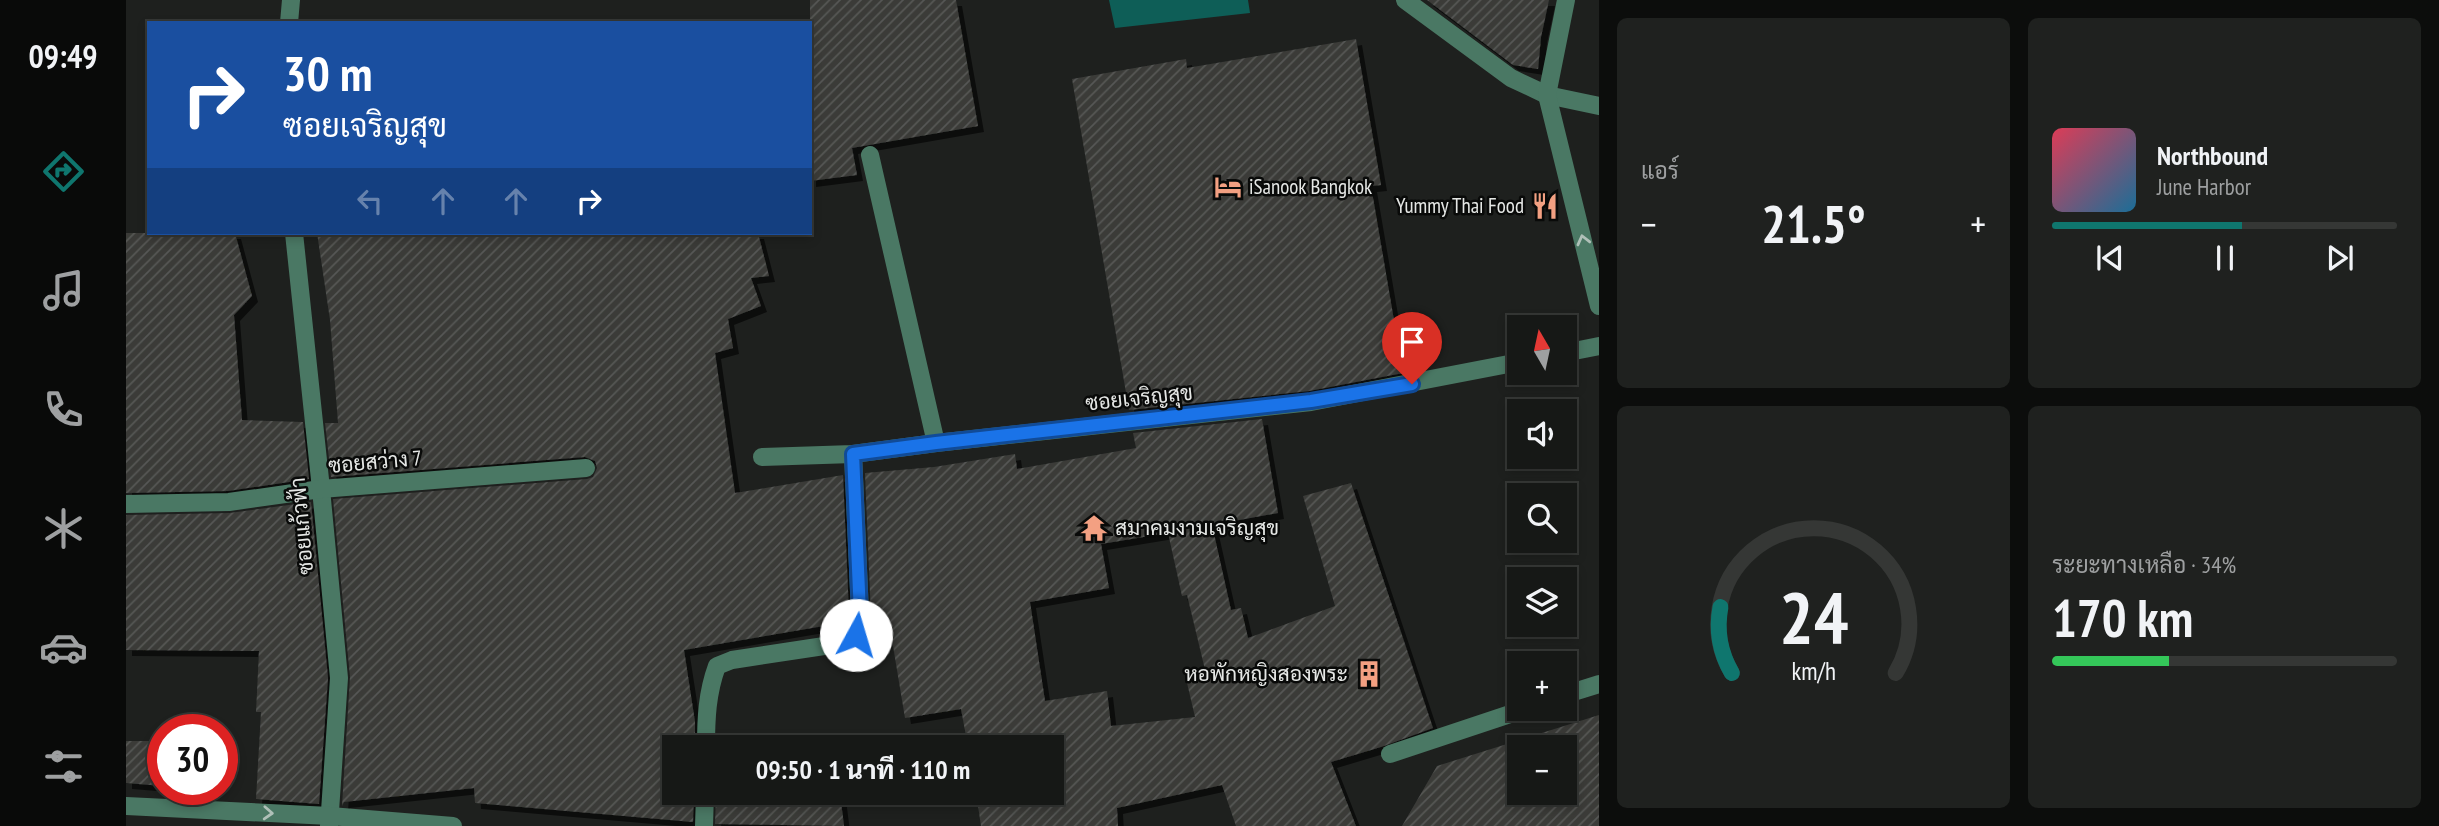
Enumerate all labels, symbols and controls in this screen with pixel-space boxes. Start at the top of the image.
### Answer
text: 09:49 [28,35,98,77]
text: 30 m [283,41,372,105]
icon: right [168,49,259,140]
text: ซอยเจริญสุข [283,104,447,146]
text: Northbound [2157,139,2268,172]
icon: directions [39,147,88,196]
text: แอร์ [1641,156,1679,185]
hotel icon: iSanook Bangkok [1213,172,1243,202]
text: June Harbor [2157,172,2251,201]
place label: iSanook Bangkok [1249,173,1372,200]
icon: left [351,182,389,220]
icon: ahead [424,182,462,220]
icon: ahead [497,182,535,220]
icon: right [570,182,608,220]
text: 21.5° [1761,190,1866,257]
restaurant icon: Yummy Thai Food [1530,191,1560,221]
place label: Yummy Thai Food [1396,192,1524,219]
text: − [1641,199,1657,248]
text: + [1970,199,1986,248]
one-way arrow [1577,234,1591,246]
icon: previous [2091,239,2129,277]
icon: pause [2206,239,2244,277]
icon: next [2321,239,2359,277]
icon: music [39,266,88,315]
pin [1382,312,1442,384]
north arrow [1507,315,1577,385]
map controls [1507,315,1577,805]
icon: arrive [1393,323,1431,361]
street label: ซอยเจริญสุข [1084,378,1194,418]
icon: phone [39,385,88,434]
button: sound [1507,399,1577,469]
street label: ซอยสว่าง 7 [327,444,423,479]
street label: ซอยแก้วฟ้า [284,476,319,576]
button: search [1507,483,1577,553]
icon: climate [39,504,88,553]
temple icon: สมาคมงามเจริญสุข [1079,513,1109,543]
place label: สมาคมงามเจริญสุข [1115,514,1279,542]
text: ระยะทางเหลือ · 34% [2052,550,2236,579]
button: layers [1507,567,1577,637]
text: 24 [1779,569,1848,663]
text: 170 km [2052,584,2193,651]
position arrow [819,598,893,672]
icon: car [39,623,88,672]
button: + [1507,651,1577,721]
text: km/h [1791,655,1836,687]
building icon: หอพักหญิงสองพระ [1354,659,1384,689]
place label: หอพักหญิงสองพระ [1184,660,1348,687]
speed limit sign: 30 [147,714,238,805]
button: − [1507,735,1577,805]
icon: filters [39,742,88,791]
text: 09:50 · 1 นาที · 110 m [756,753,970,786]
one-way arrow [262,805,273,820]

